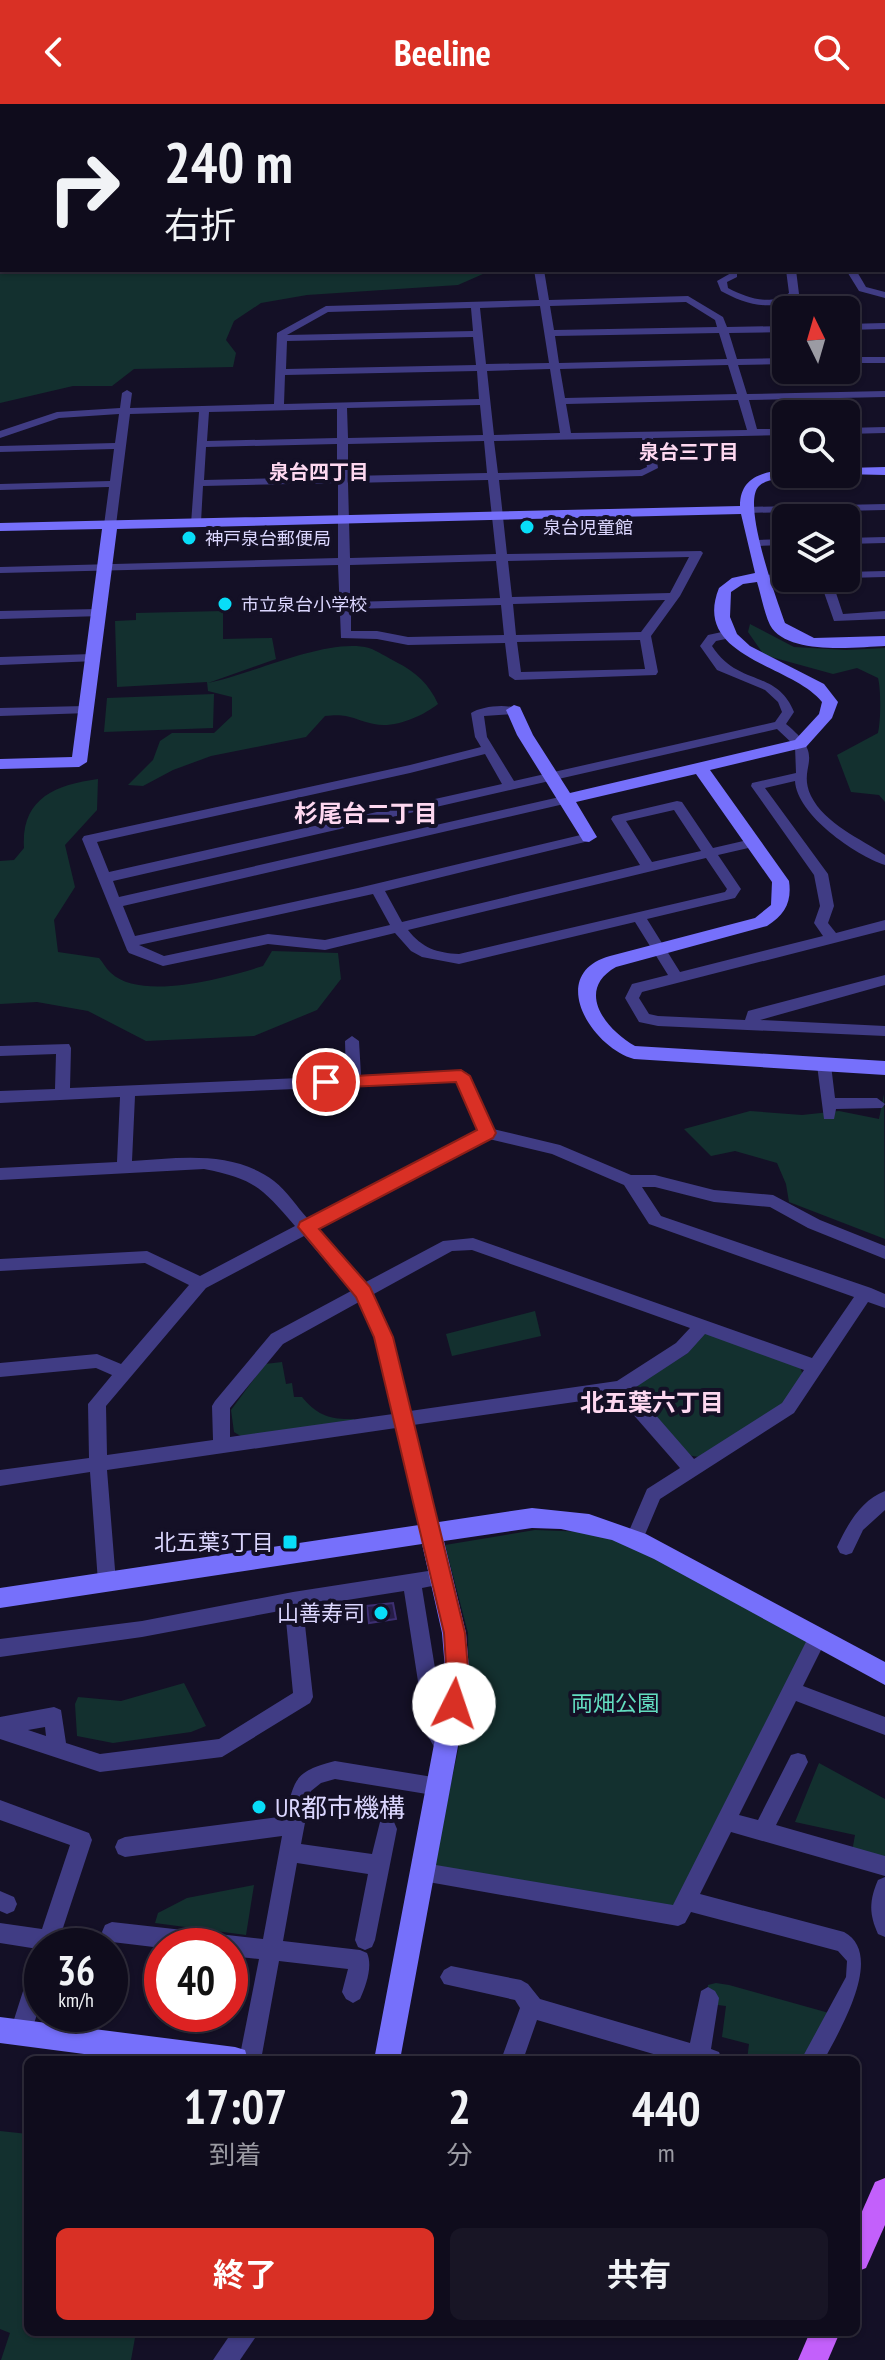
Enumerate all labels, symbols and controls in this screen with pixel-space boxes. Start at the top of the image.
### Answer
text: Beeline [394,29,491,76]
icon: back [32,30,76,74]
icon: search [809,30,853,74]
text: 240 m [164,126,293,198]
icon: right [32,136,136,240]
text: 右折 [164,201,236,248]
north arrow [772,296,860,384]
map controls [772,296,860,592]
button: search [772,400,860,488]
district label: 泉台三丁目 [639,439,739,465]
district label: 泉台四丁目 [269,459,369,485]
button: layers [772,504,860,592]
place label: 泉台児童館 [543,516,633,539]
marker: 泉台児童館 [518,518,536,536]
place label: 神戸泉台郵便局 [205,527,331,550]
marker: 神戸泉台郵便局 [180,529,198,547]
place label: 市立泉台小学校 [241,593,367,616]
marker: 市立泉台小学校 [216,595,234,613]
district label: 杉尾台二丁目 [294,798,438,829]
pin [292,1048,360,1116]
icon: arrive [304,1060,348,1104]
district label: 北五葉六丁目 [580,1387,724,1418]
place label: 北五葉3丁目 [154,1528,274,1556]
marker: 北五葉3丁目 [281,1533,299,1551]
place label: 山善寿司 [277,1599,365,1627]
marker: 山善寿司 [372,1604,390,1622]
position arrow [412,1662,496,1746]
park label: 両畑公園 [571,1689,659,1717]
place label: UR都市機構 [275,1791,405,1824]
marker: UR都市機構 [250,1798,268,1816]
speed limit sign: 40 [144,1928,248,2032]
text: 36 [57,1944,95,1996]
text: km/h [58,1987,94,2013]
text: 17:07 [183,2075,287,2137]
text: 2 [448,2075,471,2137]
text: 440 [632,2077,701,2139]
text: m [658,2136,675,2169]
text: 到着 [209,2138,261,2171]
text: 分 [446,2138,473,2171]
button: 終了 [56,2228,434,2320]
button: 共有 [450,2228,828,2320]

